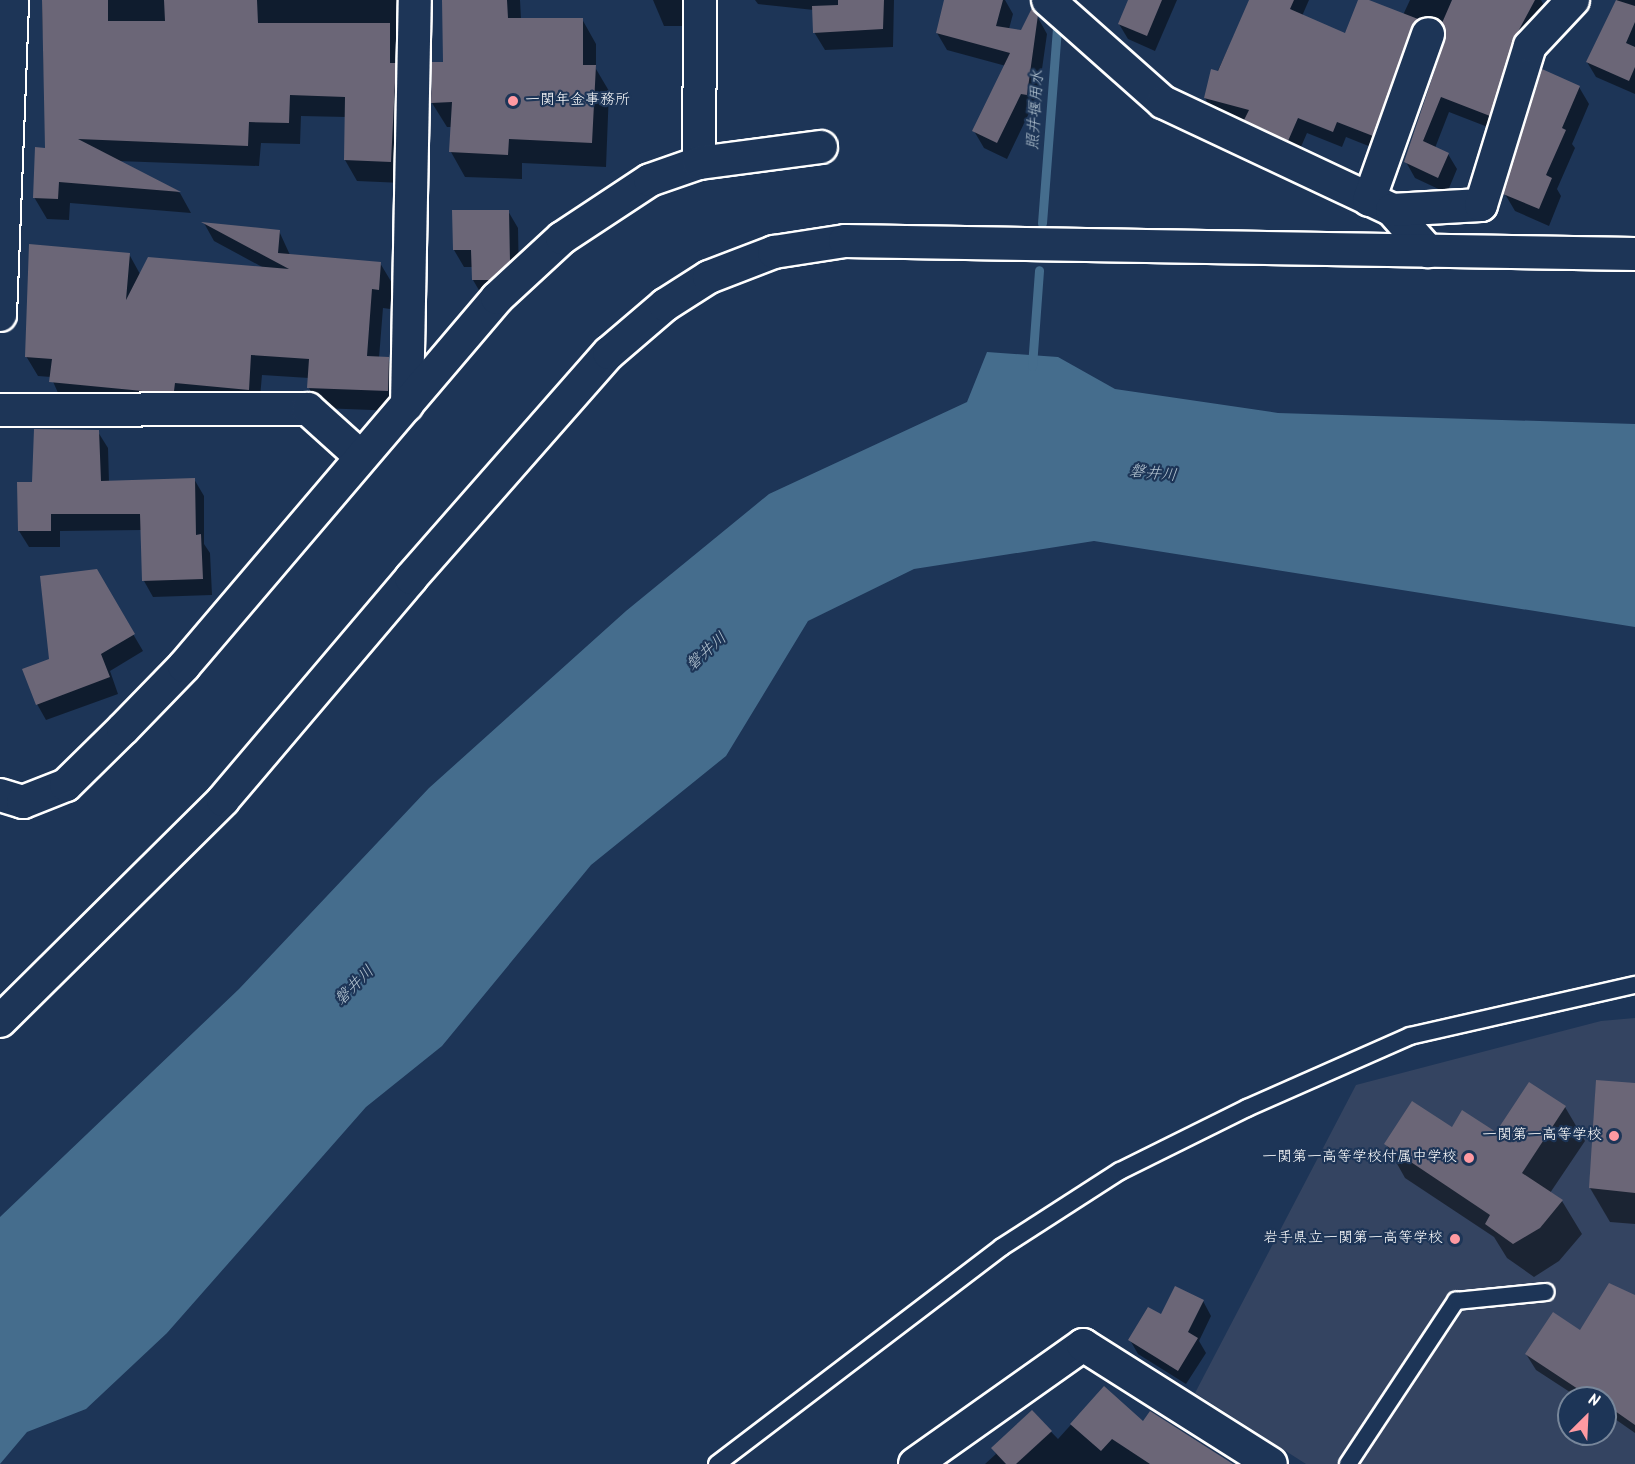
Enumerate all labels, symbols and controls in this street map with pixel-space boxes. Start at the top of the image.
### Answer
water label: 照井堰用水 [1024,69,1048,151]
place label: 一関年金事務所 [525,92,630,110]
marker: 一関年金事務所 [506,94,520,108]
water label: 磐井川 [1128,462,1178,486]
water label: 磐井川 [683,629,731,675]
water label: 磐井川 [331,962,379,1010]
place label: 一関第一高等学校 [1482,1127,1602,1145]
marker: 一関第一高等学校 [1607,1129,1621,1143]
place label: 一関第一高等学校付属中学校 [1262,1149,1457,1167]
marker: 一関第一高等学校付属中学校 [1462,1151,1476,1165]
place label: 岩手県立一関第一高等学校 [1263,1230,1443,1248]
marker: 岩手県立一関第一高等学校 [1448,1232,1462,1246]
north arrow [1557,1386,1617,1446]
text: N [1584,1387,1603,1414]

